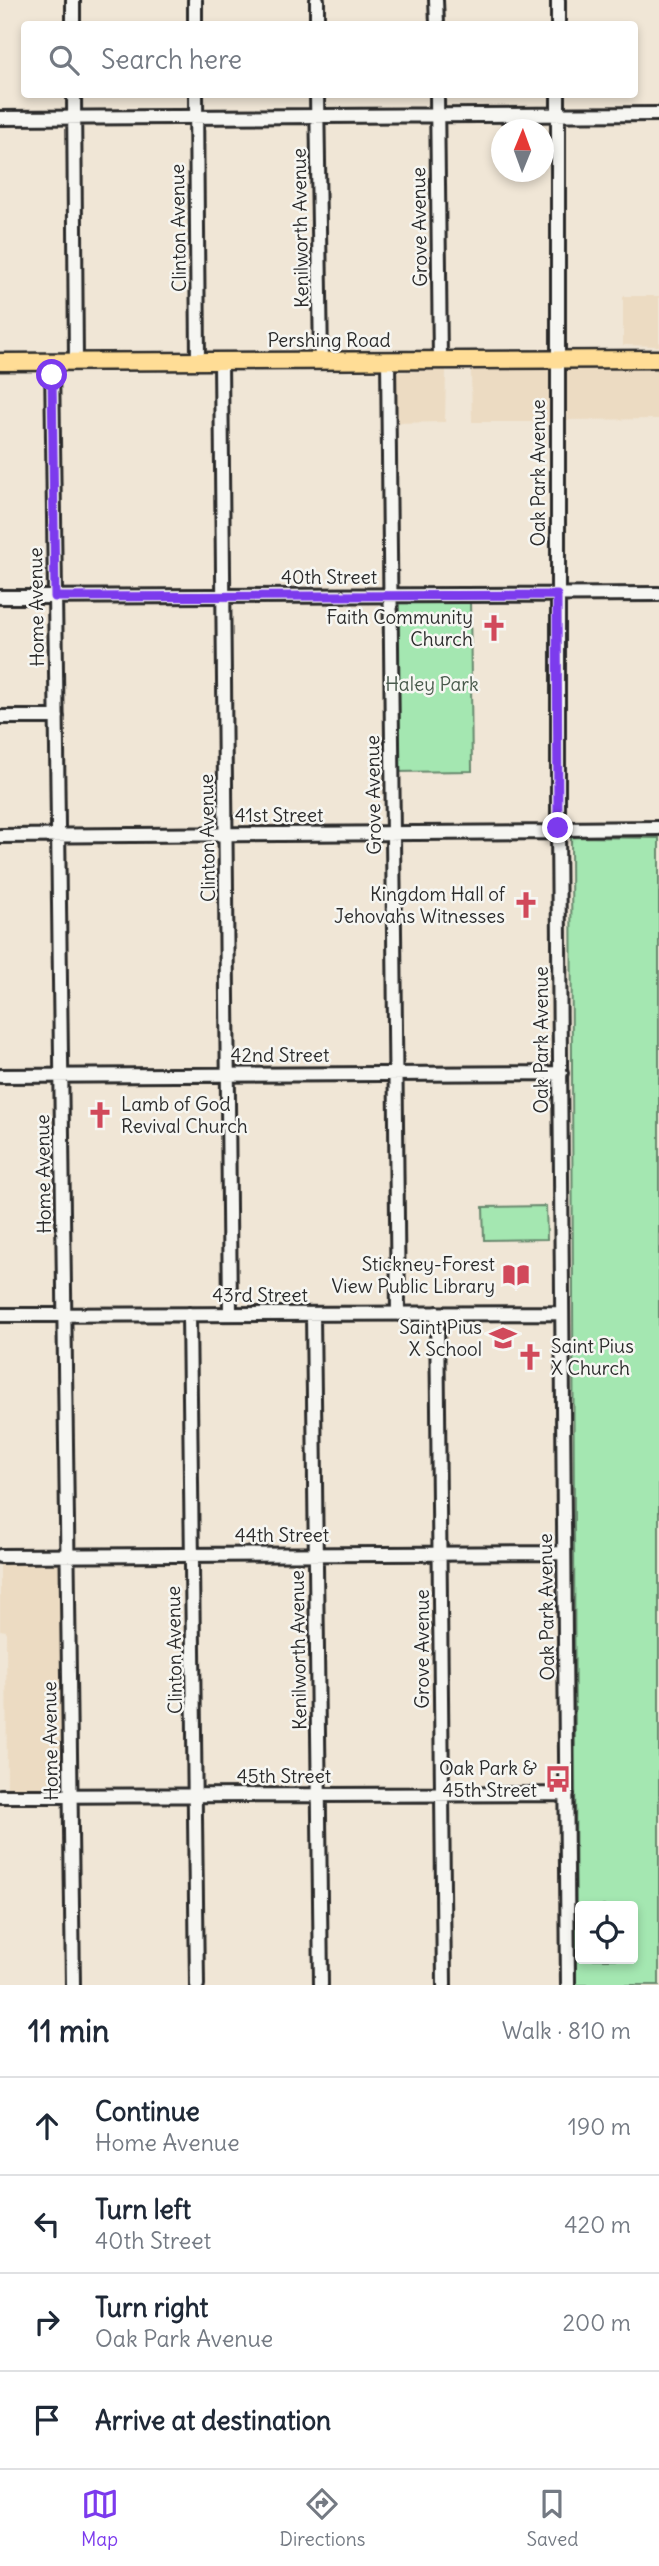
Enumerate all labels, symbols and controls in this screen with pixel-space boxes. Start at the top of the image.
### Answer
search box [21,21,638,98]
icon: search [45,41,83,79]
text: Search here [101,43,242,76]
north arrow [491,119,554,182]
street label: Kenilworth Avenue [287,148,313,308]
street label: Clinton Avenue [165,164,191,292]
street label: Grove Avenue [406,167,432,287]
street label: Pershing Road [267,328,391,352]
route start [36,359,67,390]
street label: Oak Park Avenue [526,399,550,547]
street label: Home Avenue [23,547,49,667]
street label: 40th Street [281,565,377,589]
place label: Faith Community Church [326,605,473,651]
church icon: Faith Community Church [479,613,509,643]
park label: Haley Park [385,672,479,696]
street label: Grove Avenue [360,735,386,855]
street label: Clinton Avenue [194,774,220,902]
street label: 41st Street [235,803,323,827]
route end [542,812,573,843]
place label: Kingdom Hall of Jehovahs Witnesses [334,882,506,928]
church icon: Kingdom Hall of Jehovahs Witnesses [511,890,541,920]
street label: Oak Park Avenue [529,966,553,1114]
street label: 42nd Street [231,1043,329,1067]
place label: Lamb of God Revival Church [121,1092,248,1138]
church icon: Lamb of God Revival Church [85,1100,115,1130]
street label: Home Avenue [30,1114,56,1234]
place label: Stickney-Forest View Public Library [331,1252,495,1298]
library icon: Stickney-Forest View Public Library [501,1260,531,1290]
street label: 43rd Street [212,1283,308,1307]
place label: Saint Pius X School [399,1315,482,1361]
school or university icon: Saint Pius X School [488,1323,518,1353]
place label: Saint Pius X Church [551,1334,634,1380]
church icon: Saint Pius X Church [515,1342,545,1372]
street label: 44th Street [235,1523,329,1547]
street label: Oak Park Avenue [533,1533,559,1681]
street label: Kenilworth Avenue [285,1570,311,1730]
street label: Clinton Avenue [161,1586,187,1714]
street label: Grove Avenue [410,1589,434,1709]
street label: Home Avenue [37,1681,63,1801]
place label: Oak Park & 45th Street [439,1756,537,1802]
street label: 45th Street [237,1764,331,1788]
bus stop icon: Oak Park & 45th Street [543,1764,573,1794]
map controls [575,1901,638,1964]
button: locate [575,1901,638,1964]
text: 11 min [28,2012,109,2050]
text: Walk · 810 m [502,2016,631,2045]
text: Continue [95,2095,200,2128]
icon: ahead [28,2107,66,2145]
text: 190 m [568,2112,631,2141]
text: Home Avenue [95,2128,240,2157]
text: Turn left [95,2193,191,2226]
icon: left [28,2205,66,2243]
text: 420 m [564,2210,631,2239]
text: 40th Street [95,2226,211,2255]
text: Turn right [95,2291,208,2324]
icon: right [28,2303,66,2341]
text: 200 m [562,2308,631,2337]
text: Oak Park Avenue [95,2324,273,2353]
icon: arrive [28,2401,66,2439]
text: Arrive at destination [95,2404,331,2437]
tab: Map [81,2485,119,2551]
tab: Directions [280,2485,365,2551]
tab: Saved [526,2485,578,2551]

